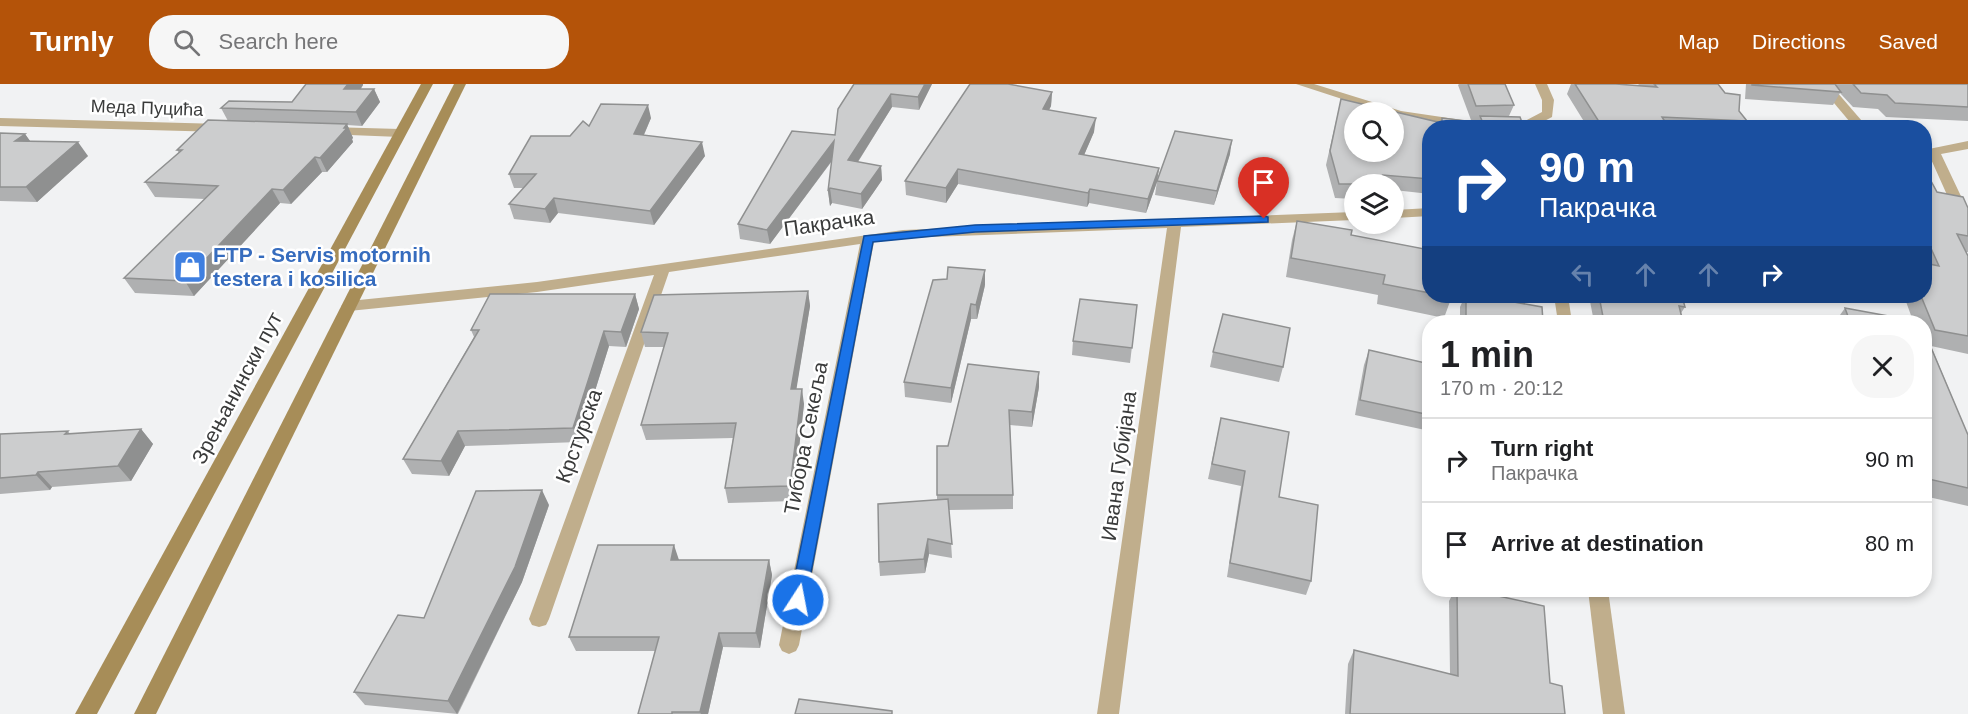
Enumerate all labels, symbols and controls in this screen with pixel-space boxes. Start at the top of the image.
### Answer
search box [149,15,569,69]
text: Turnly [30,26,113,57]
icon: search [170,26,203,59]
text: Search here [218,29,338,54]
text: Map [1678,30,1719,53]
text: Directions [1752,30,1845,53]
text: Saved [1878,30,1938,53]
street label: Меда Пуцића [90,96,205,120]
map controls [1344,102,1404,234]
button: search [1344,102,1404,162]
icon: right [1440,144,1518,222]
text: 90 m [1539,144,1635,191]
pin [1238,157,1289,219]
icon: arrive [1247,166,1280,199]
button: layers [1344,174,1404,234]
text: Пакрачка [1539,193,1656,223]
street label: Пакрачка [782,205,876,240]
place label: FTP - Servis motornih testera i kosilica [213,243,431,290]
shop icon: FTP - Servis motornih testera i kosilica [172,249,208,285]
icon: left [1566,258,1599,291]
icon: ahead [1629,258,1662,291]
icon: ahead [1692,258,1725,291]
icon: right [1755,258,1788,291]
street label: Зрењанински пут [187,308,286,468]
text: 1 min [1440,334,1534,375]
button: close [1851,335,1914,398]
street label: Тибора Секеља [779,359,832,516]
text: 170 m · 20:12 [1440,377,1563,399]
street label: Крстурска [551,386,606,486]
street label: Ивана Губијана [1097,389,1140,542]
text: Turn right [1491,436,1593,461]
icon: right [1440,444,1473,477]
text: 90 m [1865,447,1914,472]
text: Пакрачка [1491,462,1578,484]
icon: arrive [1440,528,1473,561]
text: Arrive at destination [1491,531,1704,556]
text: 80 m [1865,531,1914,556]
position arrow [766,568,830,632]

